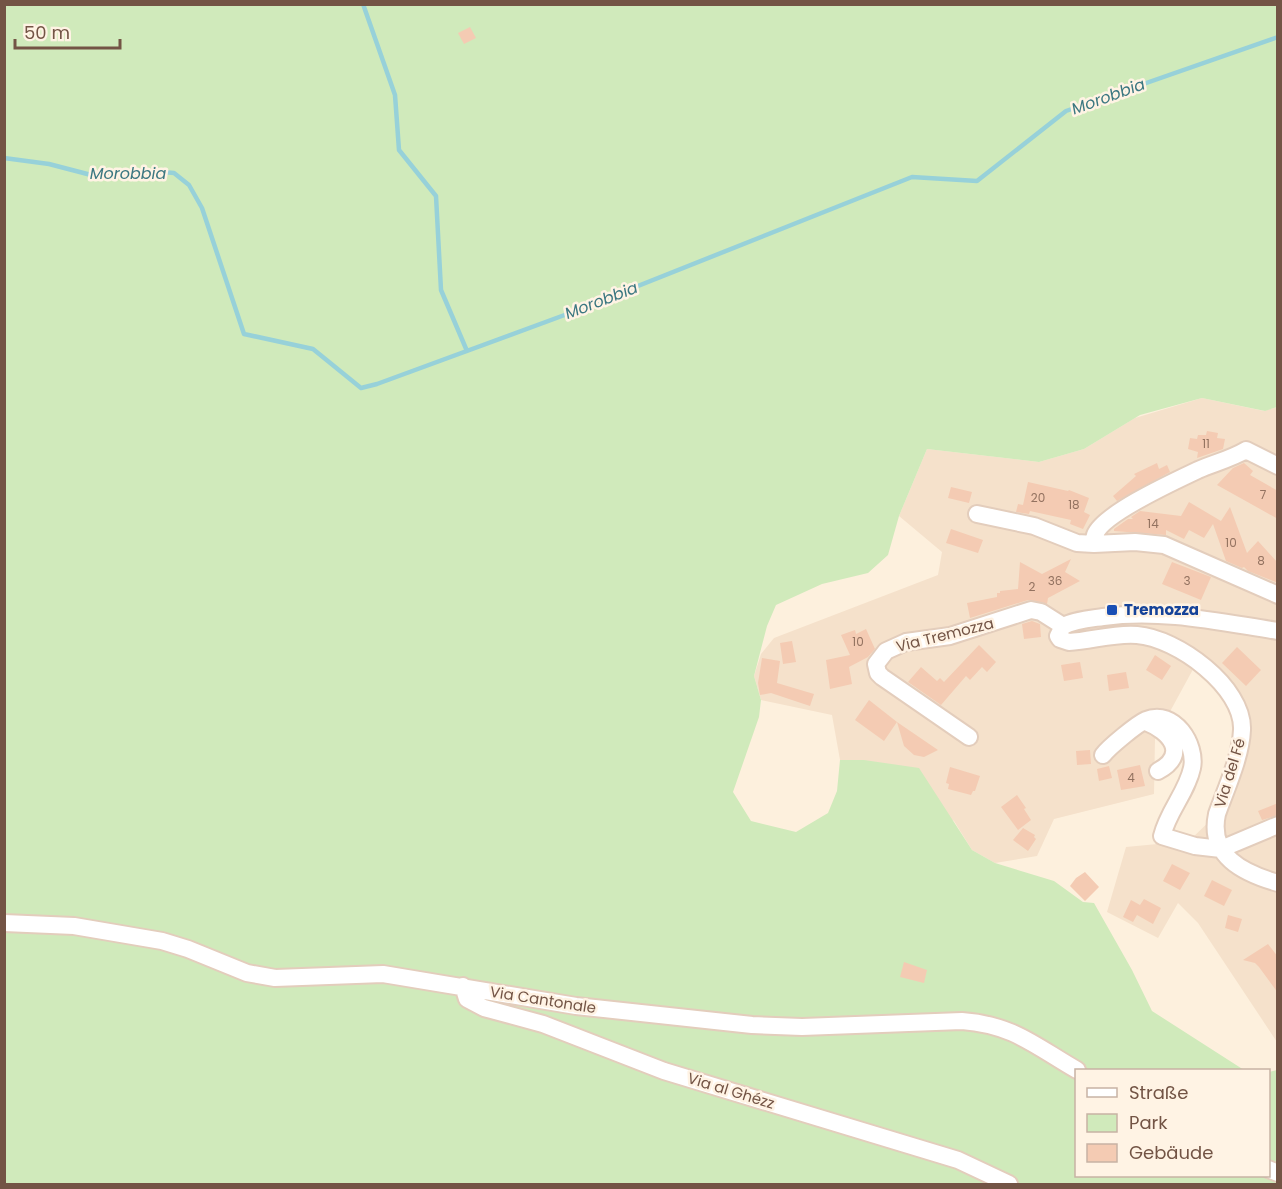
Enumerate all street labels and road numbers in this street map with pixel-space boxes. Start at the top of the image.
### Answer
street label: Via Tremozza [894,612,996,657]
street label: Via del Fé [1209,735,1250,810]
street label: Via Cantonale [489,981,598,1018]
street label: Via al Ghézz [685,1067,777,1114]

